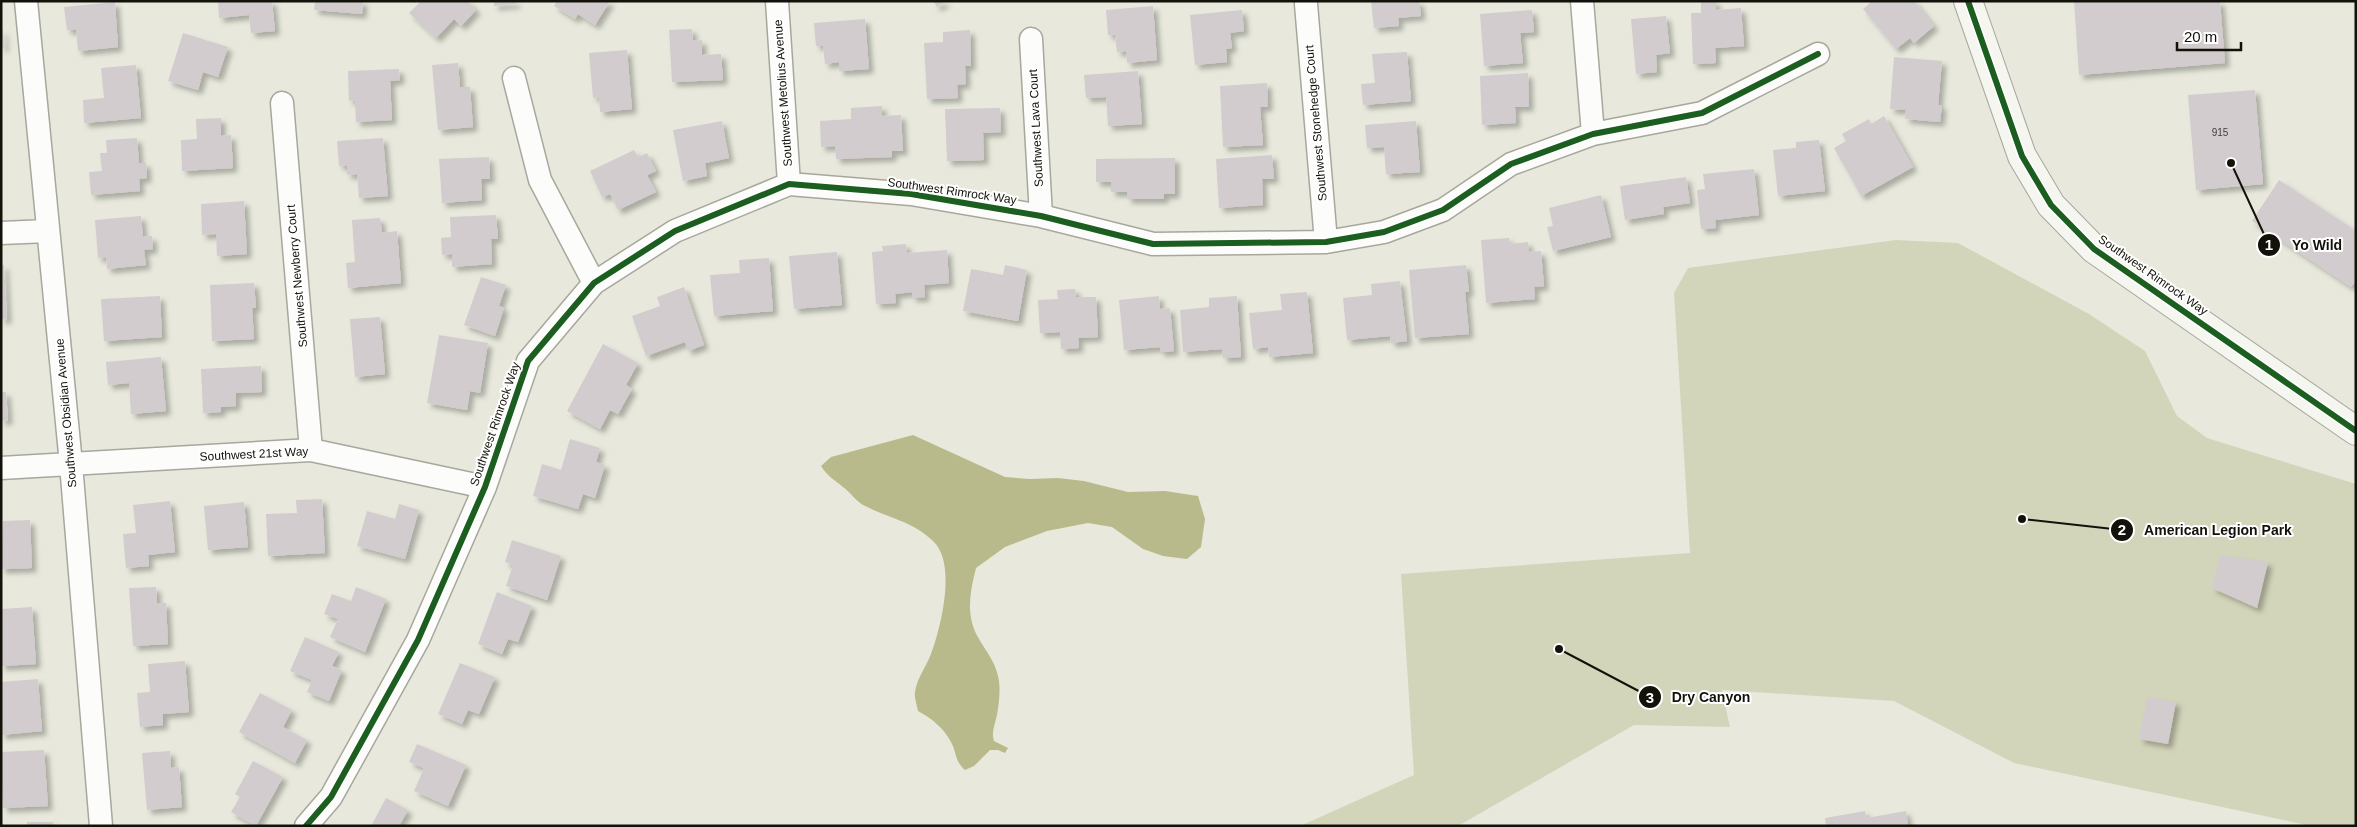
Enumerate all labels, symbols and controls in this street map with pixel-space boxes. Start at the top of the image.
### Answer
street label: Southwest Metolius Avenue [771,19,795,167]
scale bar [2177,20,2241,52]
text: 20 m [2184,28,2217,45]
street label: Southwest Stonehedge Court [1302,44,1330,202]
street label: Southwest Lava Court [1026,68,1046,187]
house number: 915 [2212,127,2229,138]
street label: Southwest Rimrock Way [887,175,1017,207]
street label: Southwest Newberry Court [284,203,310,348]
callout: Yo Wild [2257,230,2352,259]
street label: Southwest Rimrock Way [2096,232,2210,318]
text: 1 [2265,236,2273,253]
text: Yo Wild [2292,237,2342,253]
street label: Southwest Obsidian Avenue [52,337,80,488]
street label: Southwest Rimrock Way [467,360,523,488]
street label: Southwest 21st Way [199,444,309,464]
callout: American Legion Park [2109,515,2302,544]
text: 2 [2118,521,2126,538]
text: American Legion Park [2144,522,2292,538]
callout: Dry Canyon [1637,683,1761,712]
text: 3 [1646,689,1654,706]
text: Dry Canyon [1672,689,1750,705]

